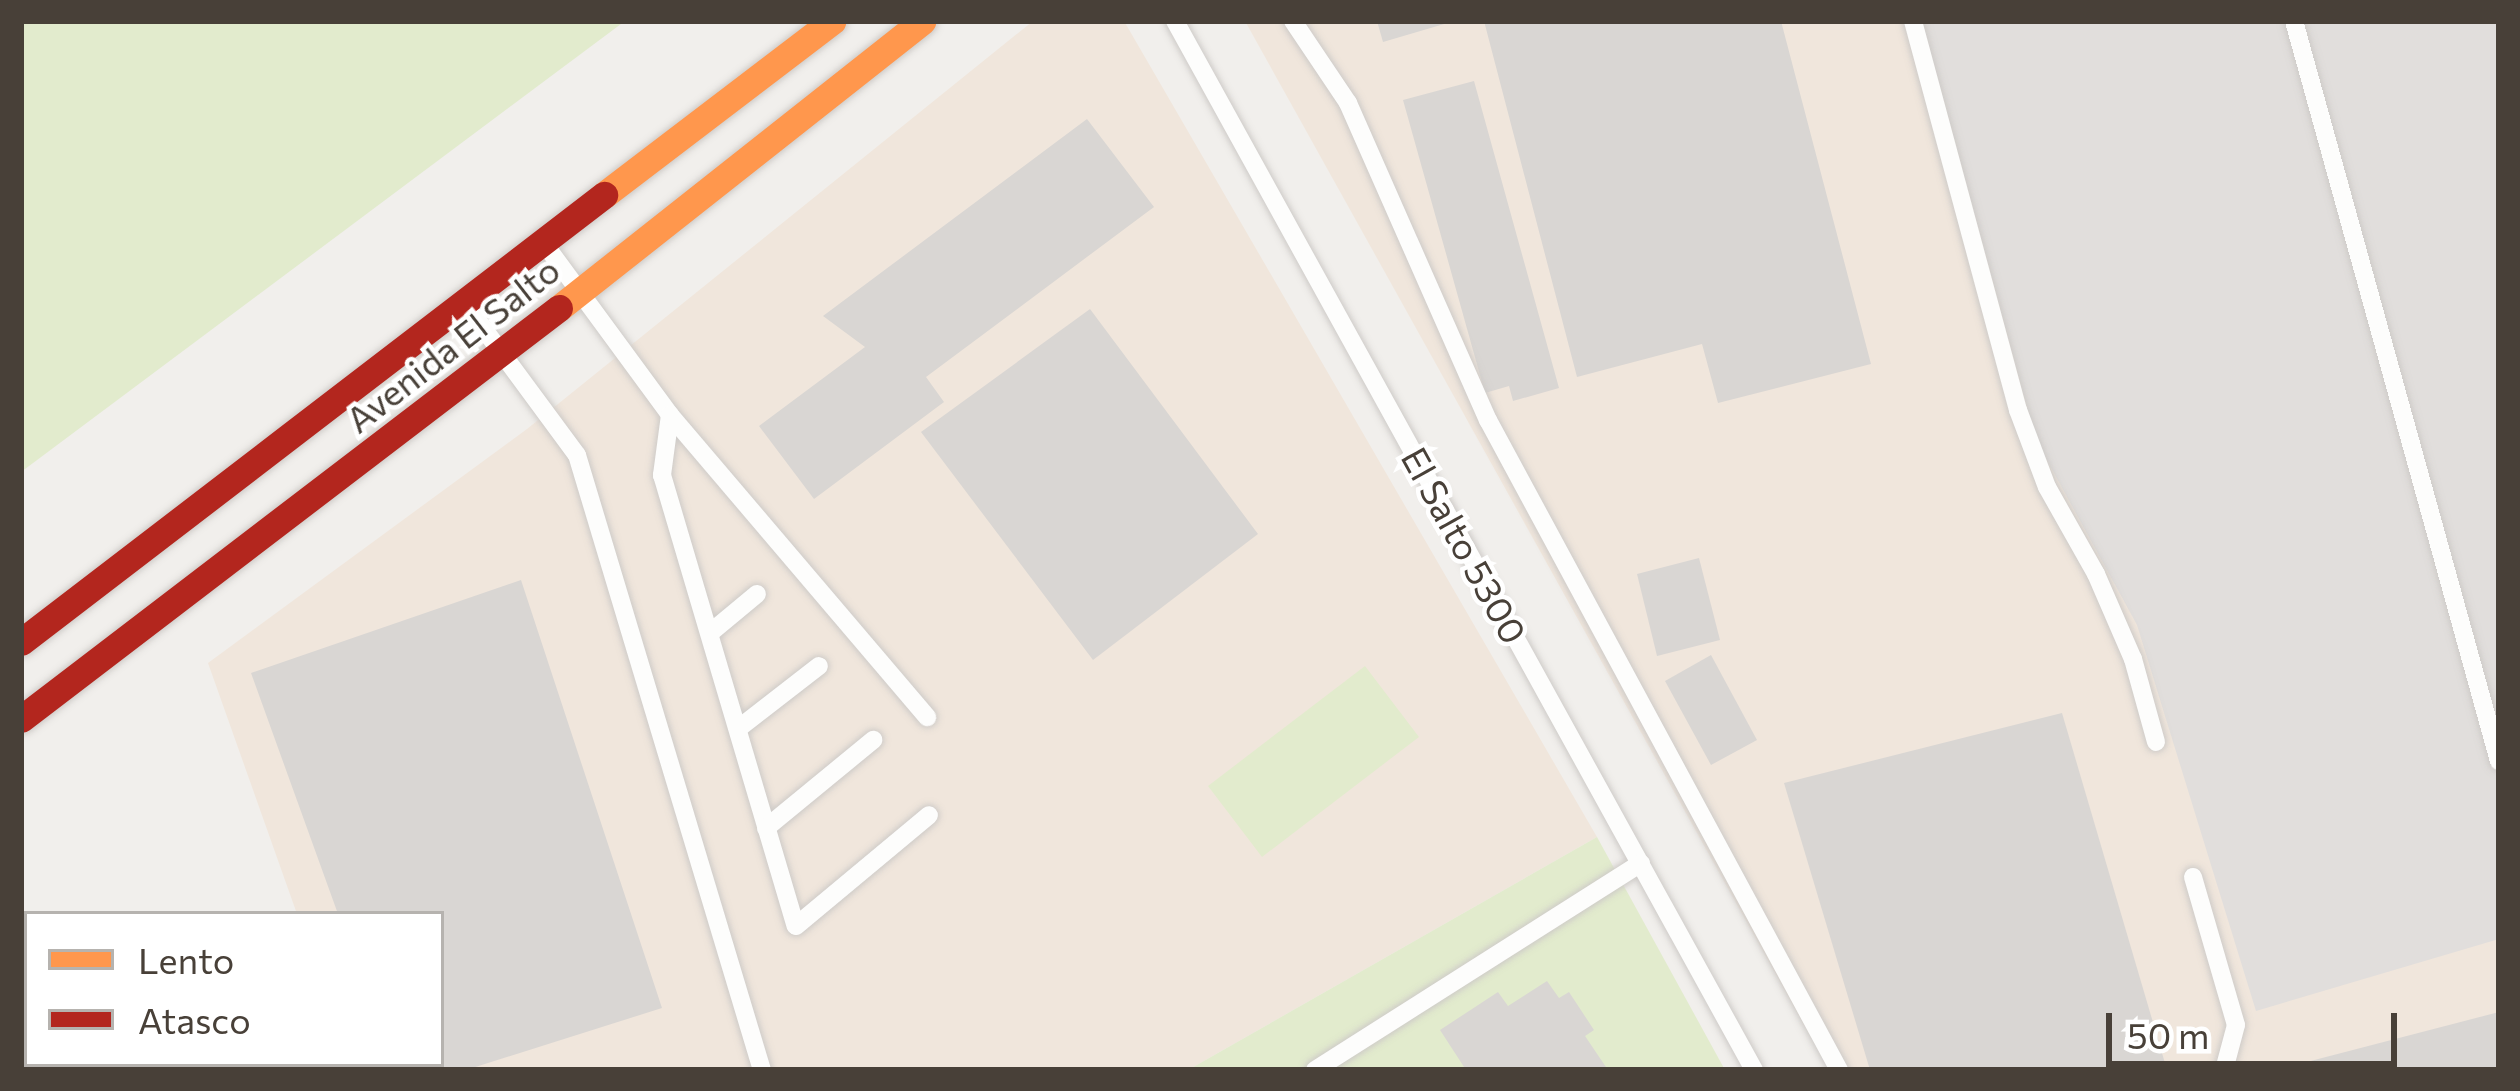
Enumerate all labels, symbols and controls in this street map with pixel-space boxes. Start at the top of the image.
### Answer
street label: Avenida El Salto [337,247,567,441]
street label: El Salto 5300 [1393,439,1537,651]
legend [24,911,444,1067]
text: Lento [138,937,234,981]
scale bar [2112,989,2403,1063]
text: Atasco [138,997,251,1041]
text: 50 m [2127,1012,2209,1056]

